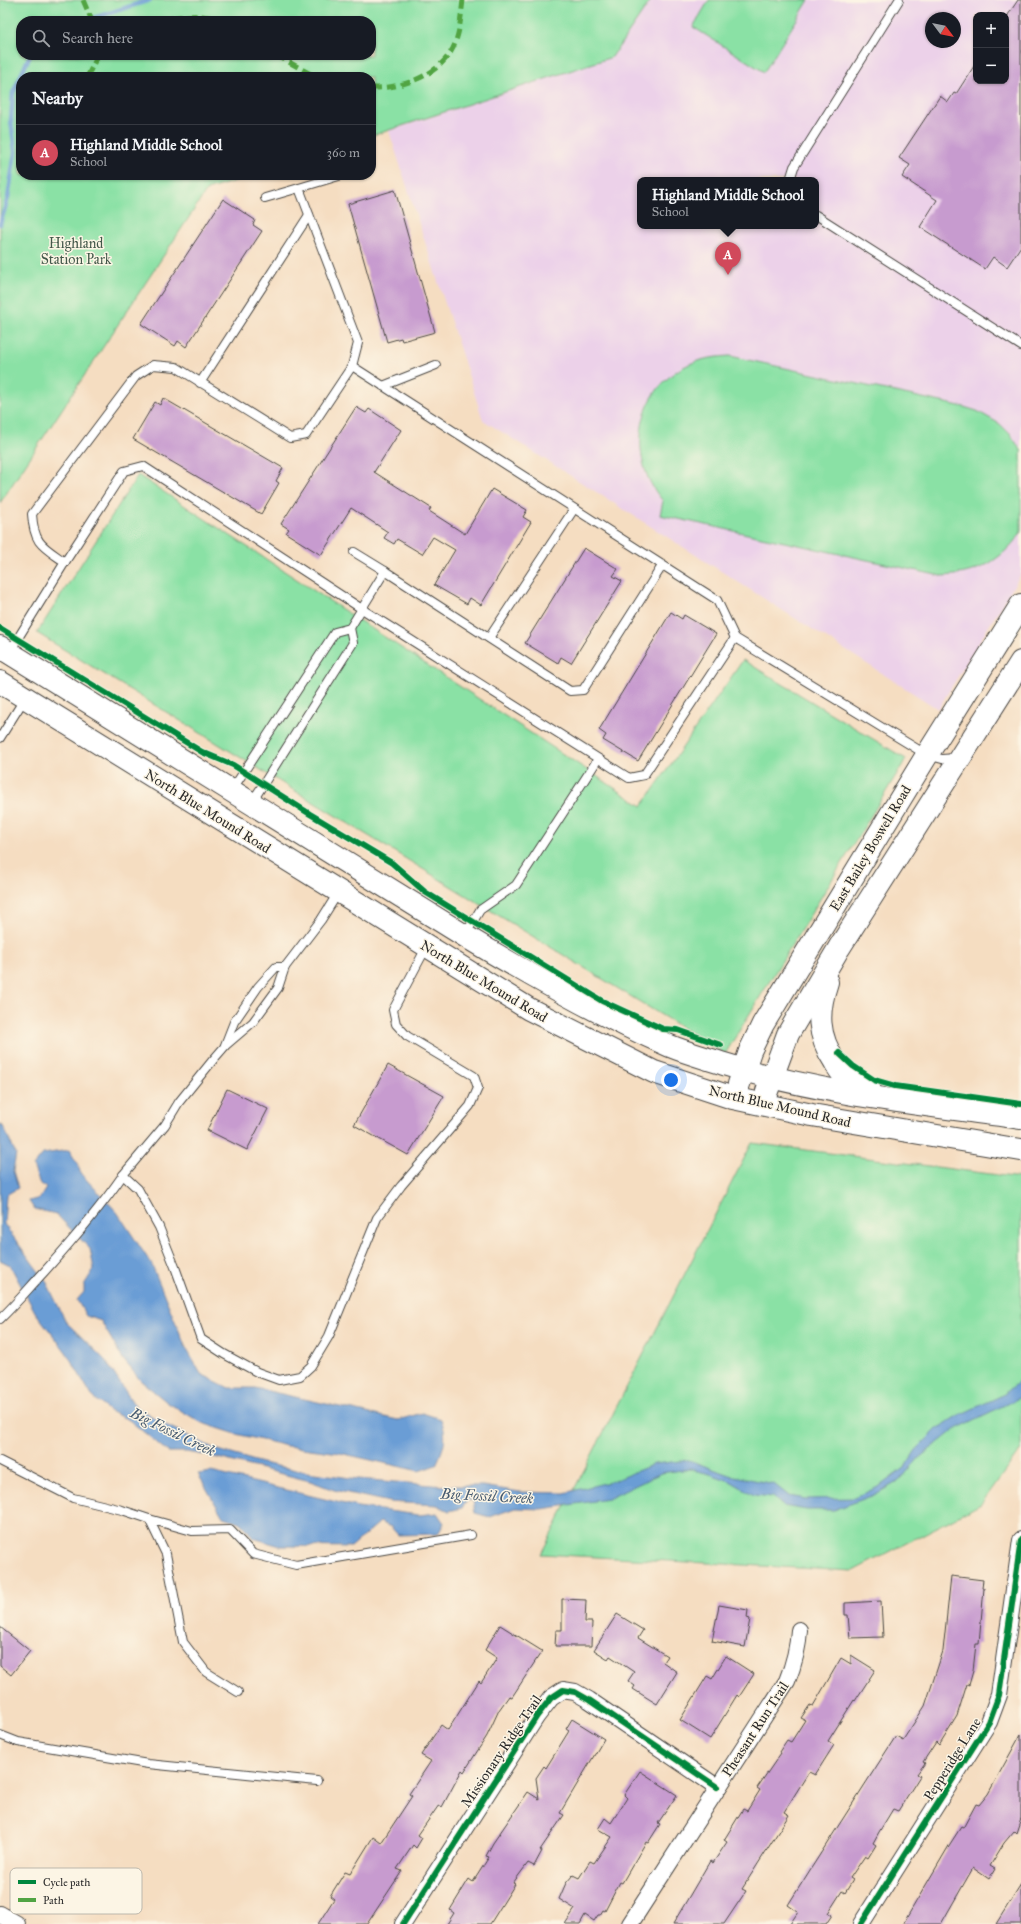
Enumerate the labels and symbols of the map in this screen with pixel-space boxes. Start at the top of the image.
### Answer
north arrow [925,12,961,48]
park label: Highland Station Park [41,235,112,268]
pin: A [715,242,741,275]
street label: North Blue Mound Road [142,766,274,857]
street label: East Bailey Boswell Road [826,782,915,914]
street label: North Blue Mound Road [417,937,550,1026]
your location [661,1070,681,1090]
street label: North Blue Mound Road [707,1082,853,1131]
water label: Big Fossil Creek [127,1403,219,1460]
water label: Big Fossil Creek [439,1485,534,1507]
street label: Pheasant Run Trail [718,1678,793,1780]
street label: Missionary Ridge Trail [458,1692,545,1811]
street label: Pepperidge Lane [920,1715,985,1804]
legend [10,1868,142,1914]
text: Cycle path [43,1876,90,1889]
text: Path [43,1894,64,1907]

